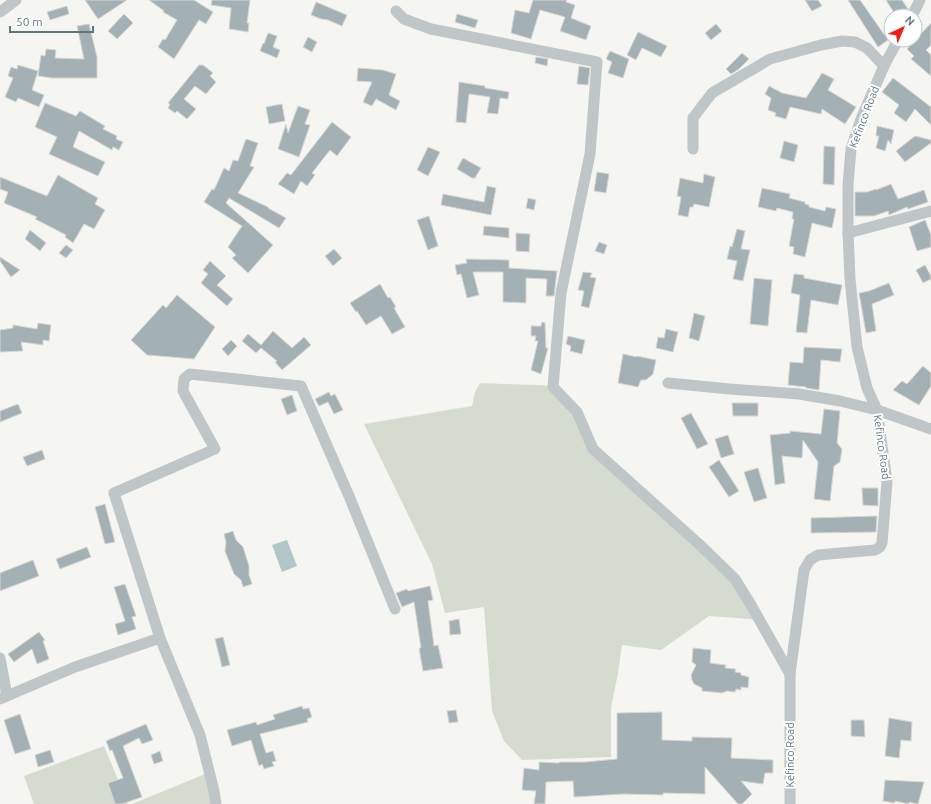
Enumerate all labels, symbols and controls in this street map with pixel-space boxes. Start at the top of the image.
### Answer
scale bar [10,8,93,34]
north arrow [883,8,923,48]
text: N [903,14,917,28]
text: 50 m [16,15,43,28]
street label: Kefinco Road [847,84,881,150]
street label: Kefinco Road [872,414,892,480]
street label: Kefinco Road [784,722,796,788]

